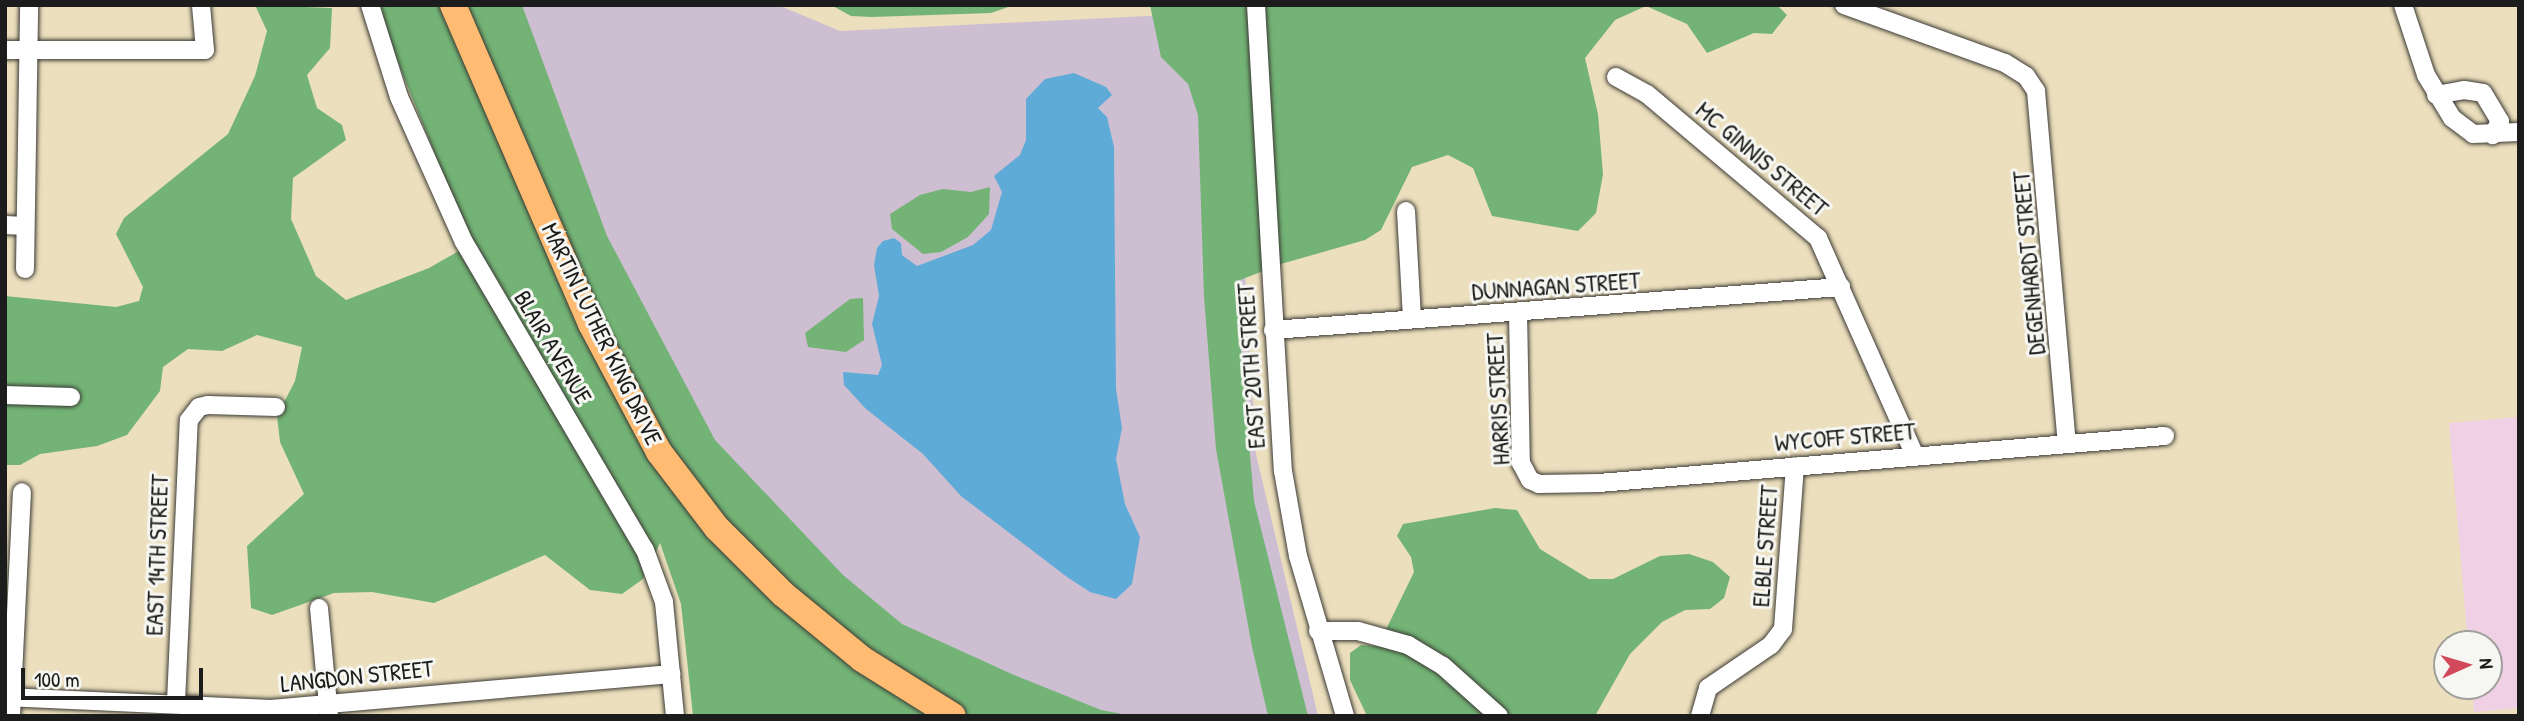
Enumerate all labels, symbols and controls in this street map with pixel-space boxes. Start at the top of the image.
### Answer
street label: MC GINNIS STREET [1690,95,1834,223]
street label: DEGENHARDT STREET [2007,170,2051,356]
street label: MARTIN LUTHER KING DRIVE [536,218,668,450]
street label: DUNNAGAN STREET [1471,266,1641,306]
street label: EAST 20TH STREET [1231,282,1271,450]
street label: BLAIR AVENUE [508,285,598,409]
street label: HARRIS STREET [1480,332,1516,466]
street label: WYCOFF STREET [1774,417,1916,457]
street label: EAST 14TH STREET [140,474,174,636]
street label: ELBLE STREET [1746,484,1784,608]
north arrow [2433,630,2503,700]
scale bar [24,654,206,698]
street label: LANGDON STREET [279,654,435,698]
text: N [2474,658,2500,670]
text: 100 m [34,665,80,694]

